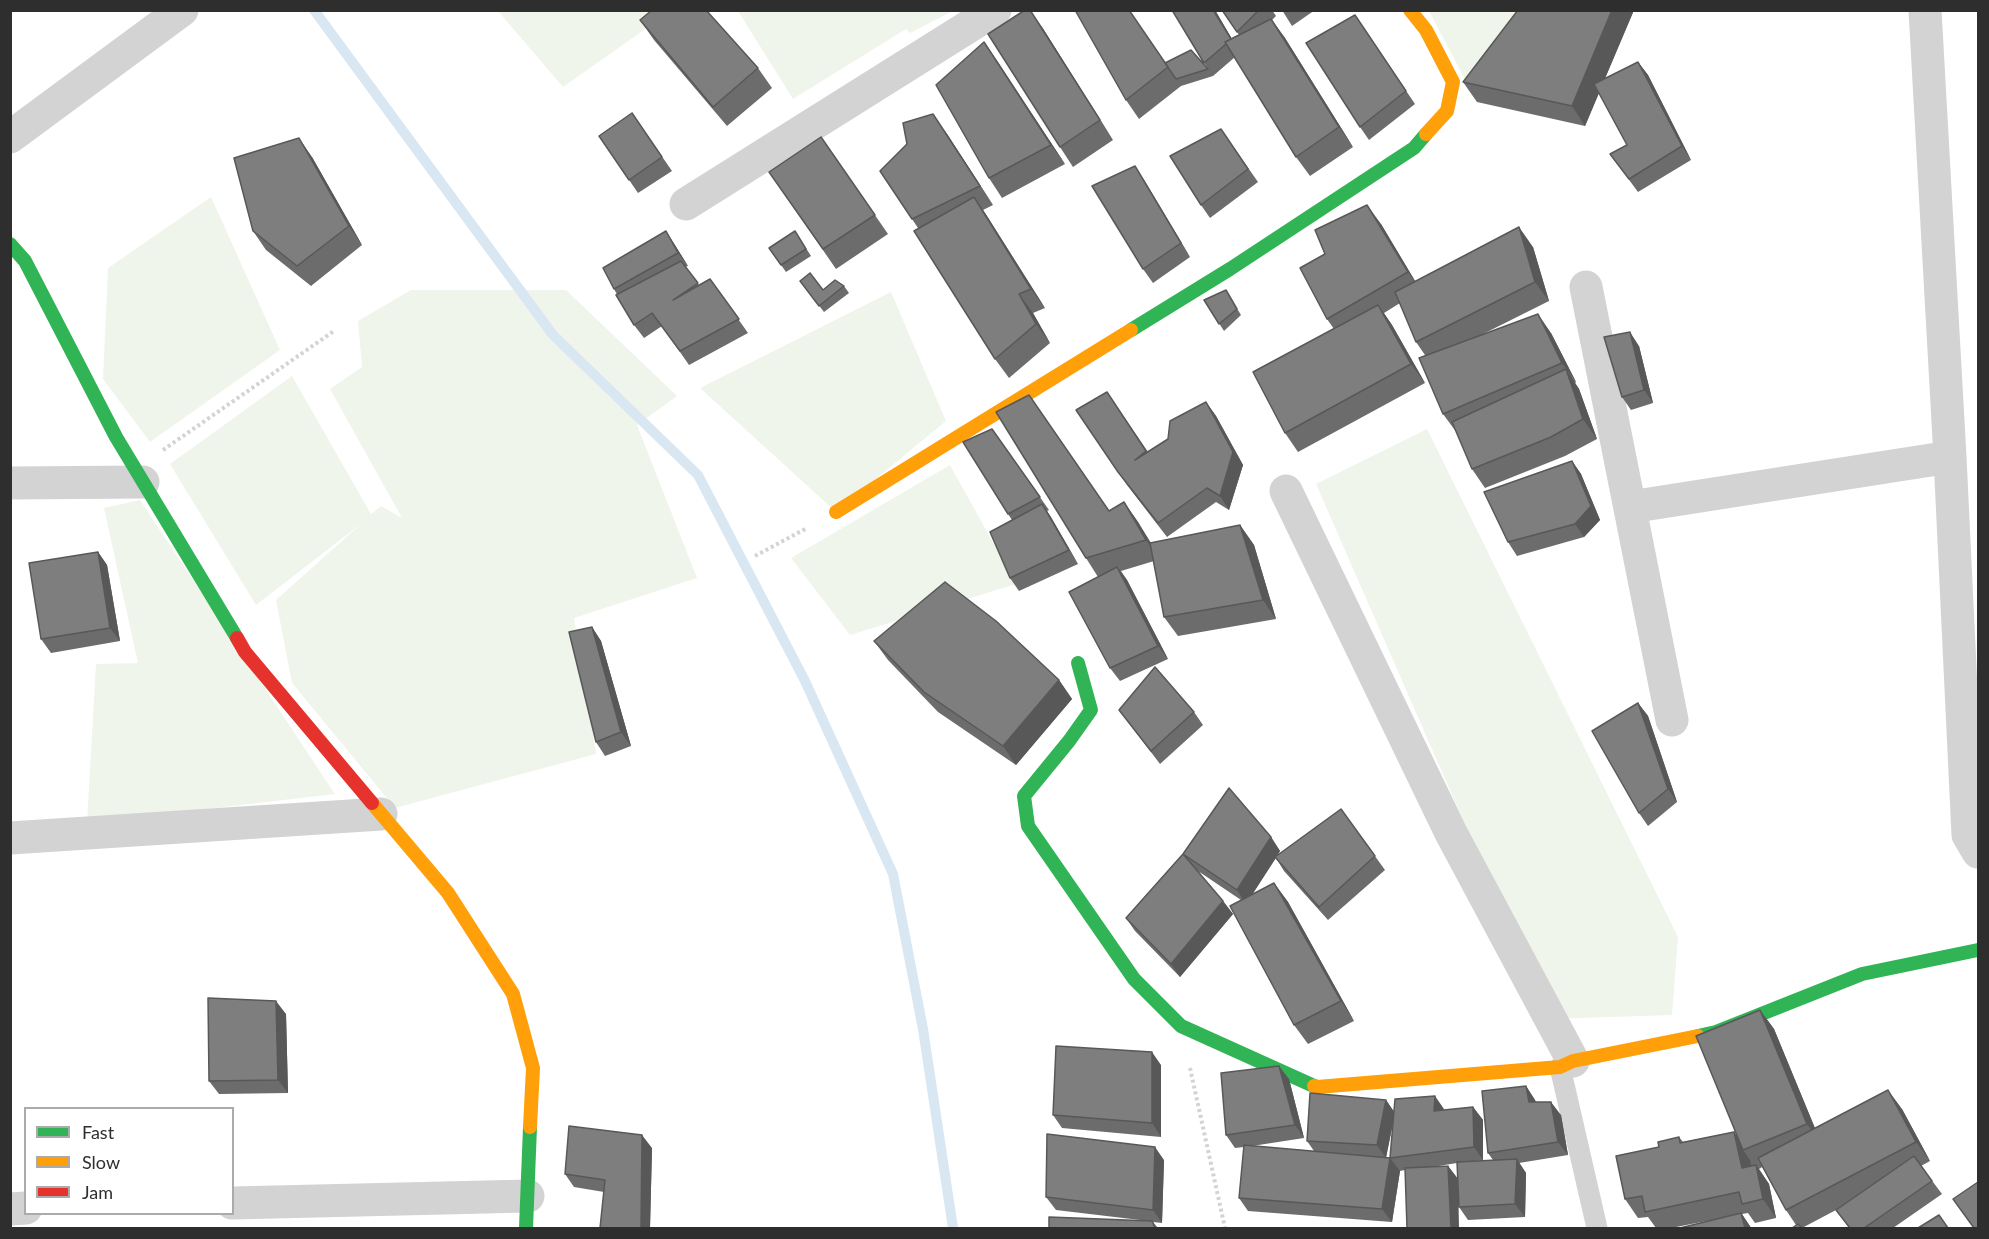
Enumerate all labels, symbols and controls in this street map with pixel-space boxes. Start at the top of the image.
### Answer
legend [24,1107,234,1215]
text: Fast [82,1121,114,1143]
text: Slow [82,1151,120,1173]
text: Jam [82,1181,113,1203]

